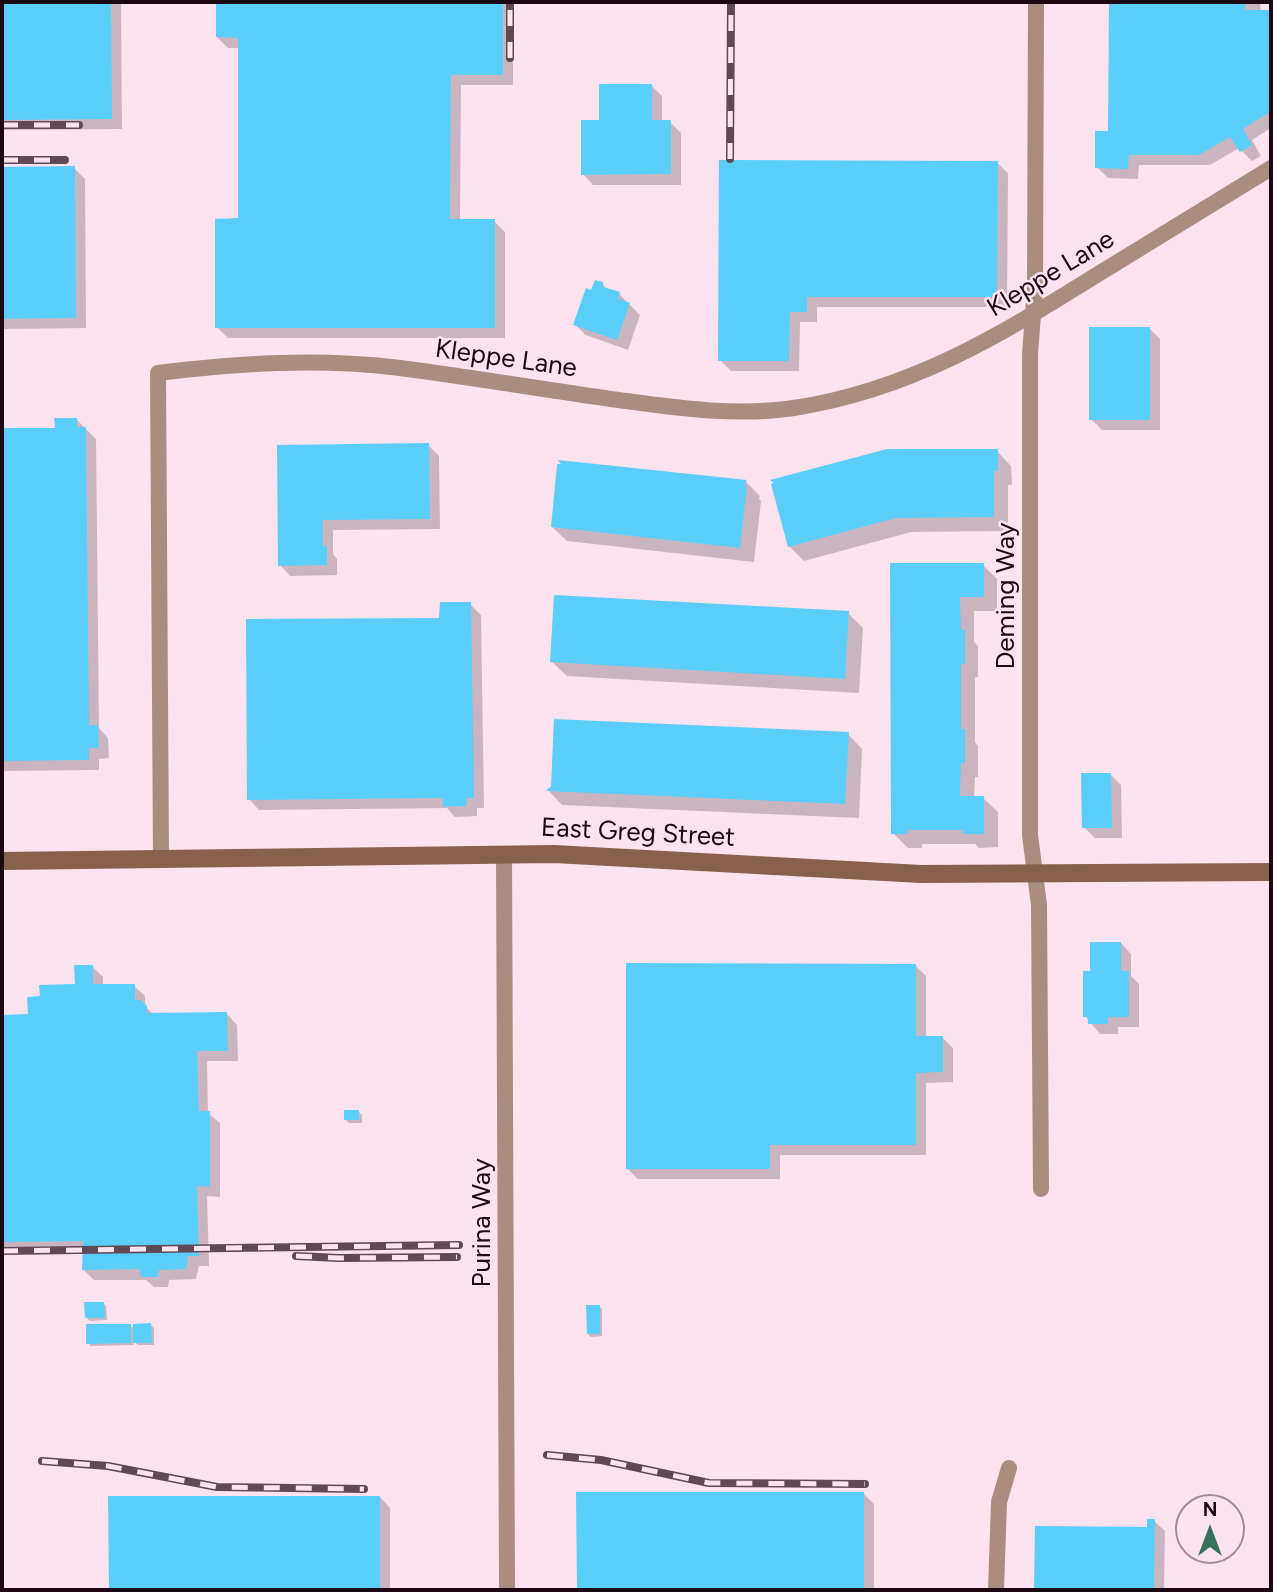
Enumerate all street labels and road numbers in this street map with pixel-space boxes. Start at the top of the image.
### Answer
street label: Kleppe Lane [982,224,1120,324]
street label: Kleppe Lane [433,334,579,384]
street label: Deming Way [990,522,1022,670]
street label: East Greg Street [540,812,736,854]
street label: Purina Way [466,1158,498,1288]

